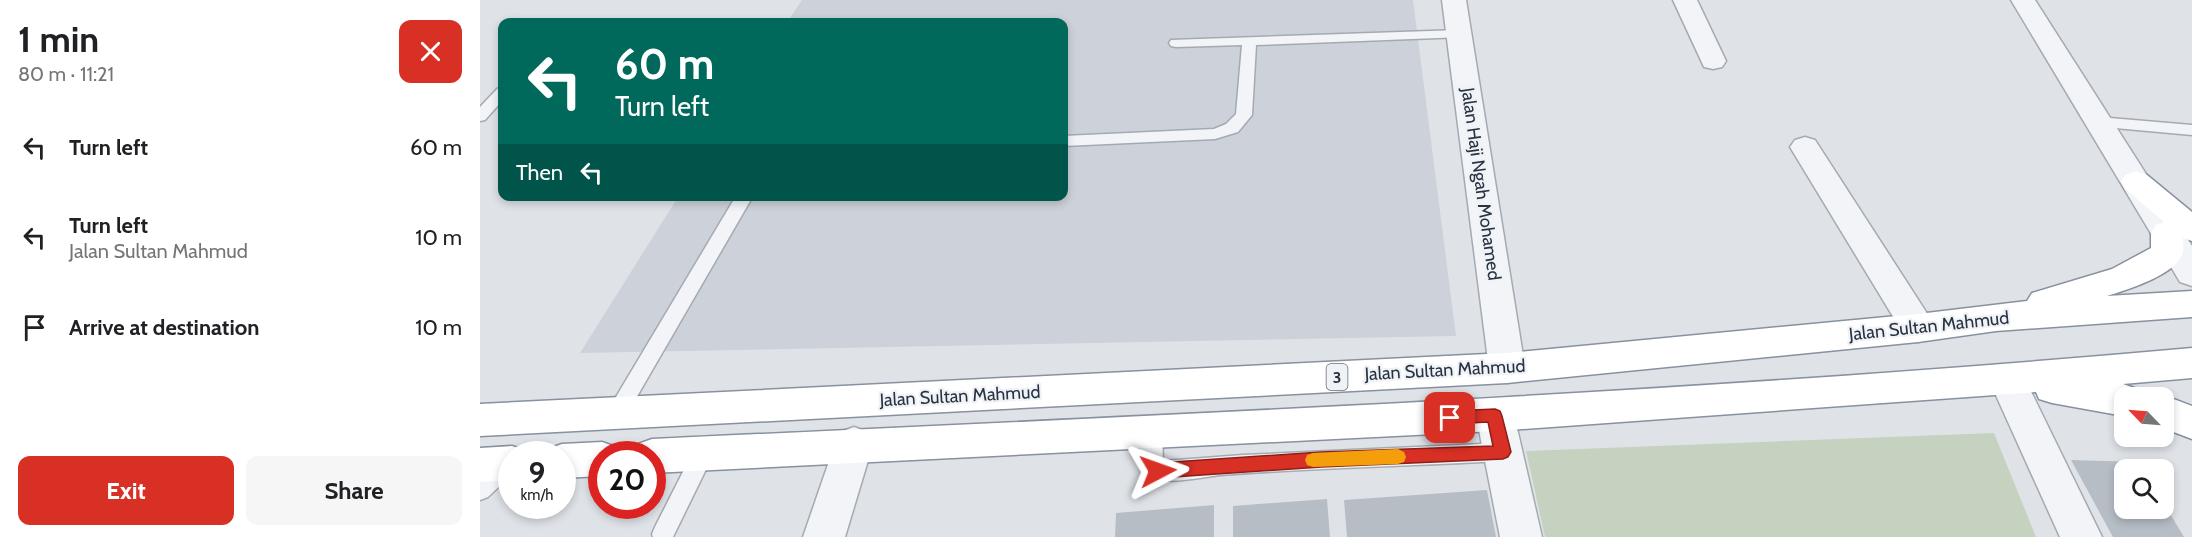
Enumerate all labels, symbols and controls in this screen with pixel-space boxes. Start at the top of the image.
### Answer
text: 1 min [18,17,99,61]
button: close [399,20,462,83]
text: 60 m [615,38,714,90]
icon: left [516,42,594,120]
text: 80 m · 11:21 [18,62,114,86]
street label: Jalan Haji Ngah Mohamed [1456,85,1505,282]
text: Turn left [615,90,709,123]
icon: left [18,131,51,164]
text: Turn left [69,134,148,161]
text: 60 m [410,134,462,161]
icon: left [575,156,608,189]
text: Then [516,159,563,186]
text: Turn left [69,212,148,239]
icon: left [18,221,51,254]
text: 10 m [415,224,462,251]
text: Jalan Sultan Mahmud [69,239,248,263]
street label: Jalan Sultan Mahmud [1847,307,2010,345]
icon: arrive [18,311,51,344]
text: Arrive at destination [69,314,259,341]
text: 10 m [415,314,462,341]
street label: Jalan Sultan Mahmud [1363,355,1526,385]
road number: 3 [1326,364,1348,390]
street label: Jalan Sultan Mahmud [878,381,1041,411]
north arrow [2114,387,2174,447]
map controls [2114,387,2174,519]
pin [1424,392,1475,443]
icon: arrive [1433,401,1466,434]
position arrow [1126,439,1190,503]
speed limit sign: 20 [588,441,666,519]
text: 9 [529,454,545,491]
button: Exit [18,456,234,525]
button: Share [246,456,462,525]
button: search [2114,459,2174,519]
text: km/h [521,486,553,504]

